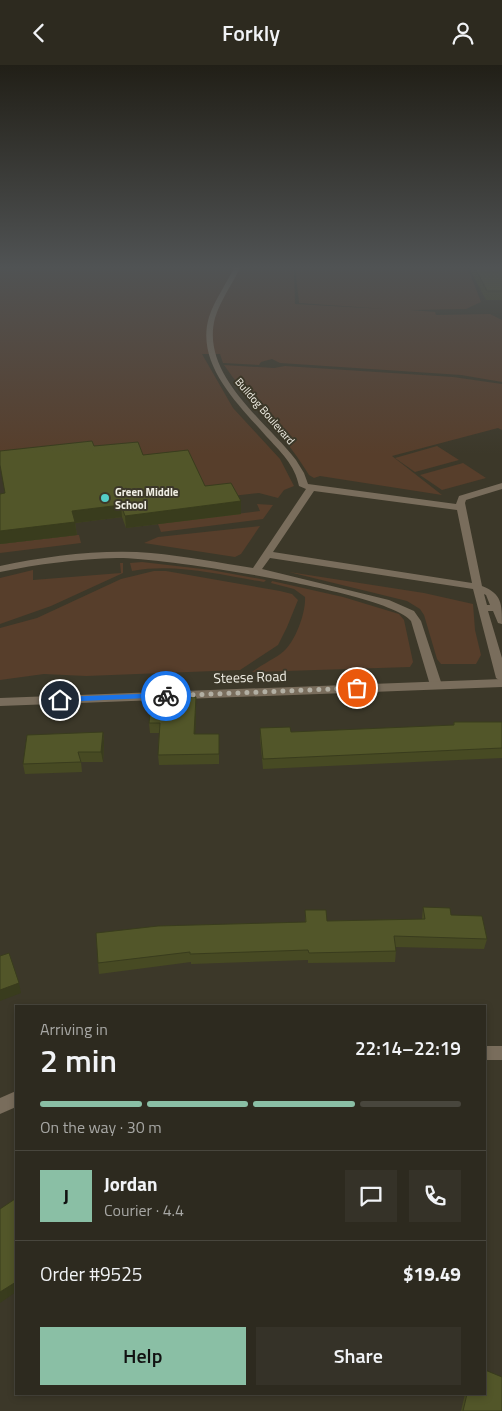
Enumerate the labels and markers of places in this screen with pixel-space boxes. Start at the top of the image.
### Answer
place label: Green Middle School [115,484,179,513]
marker: Green Middle School [99,492,111,504]
pin [336,667,378,709]
pin [39,679,81,721]

